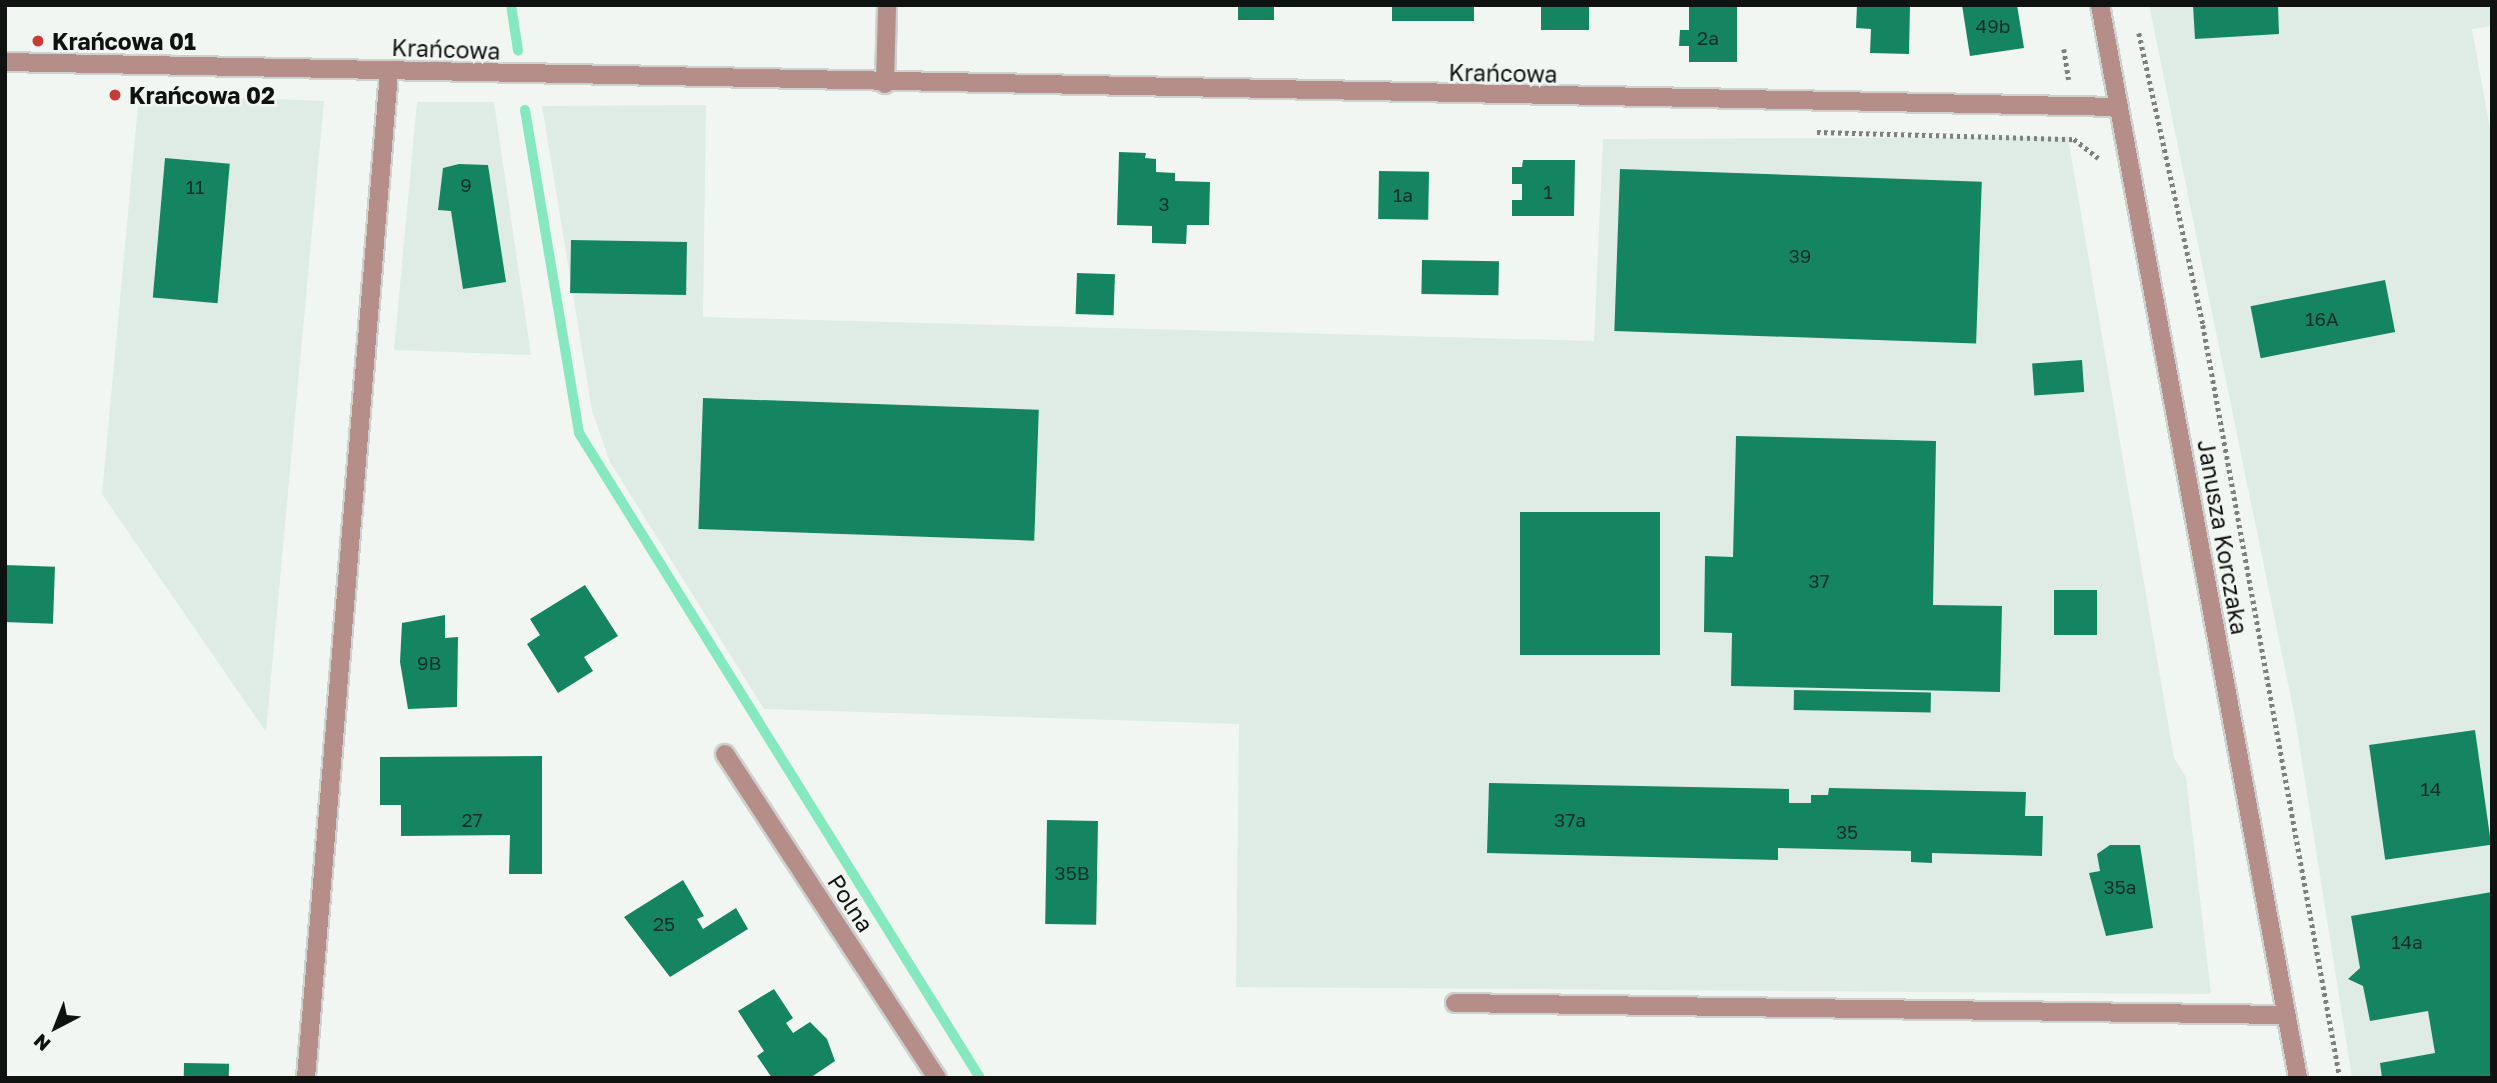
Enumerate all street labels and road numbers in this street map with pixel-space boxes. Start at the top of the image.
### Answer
street label: Krańcowa [391,33,501,65]
street label: Krańcowa [1448,58,1558,88]
street label: Janusza Korczaka [2192,437,2254,637]
street label: Polna [822,869,880,937]

